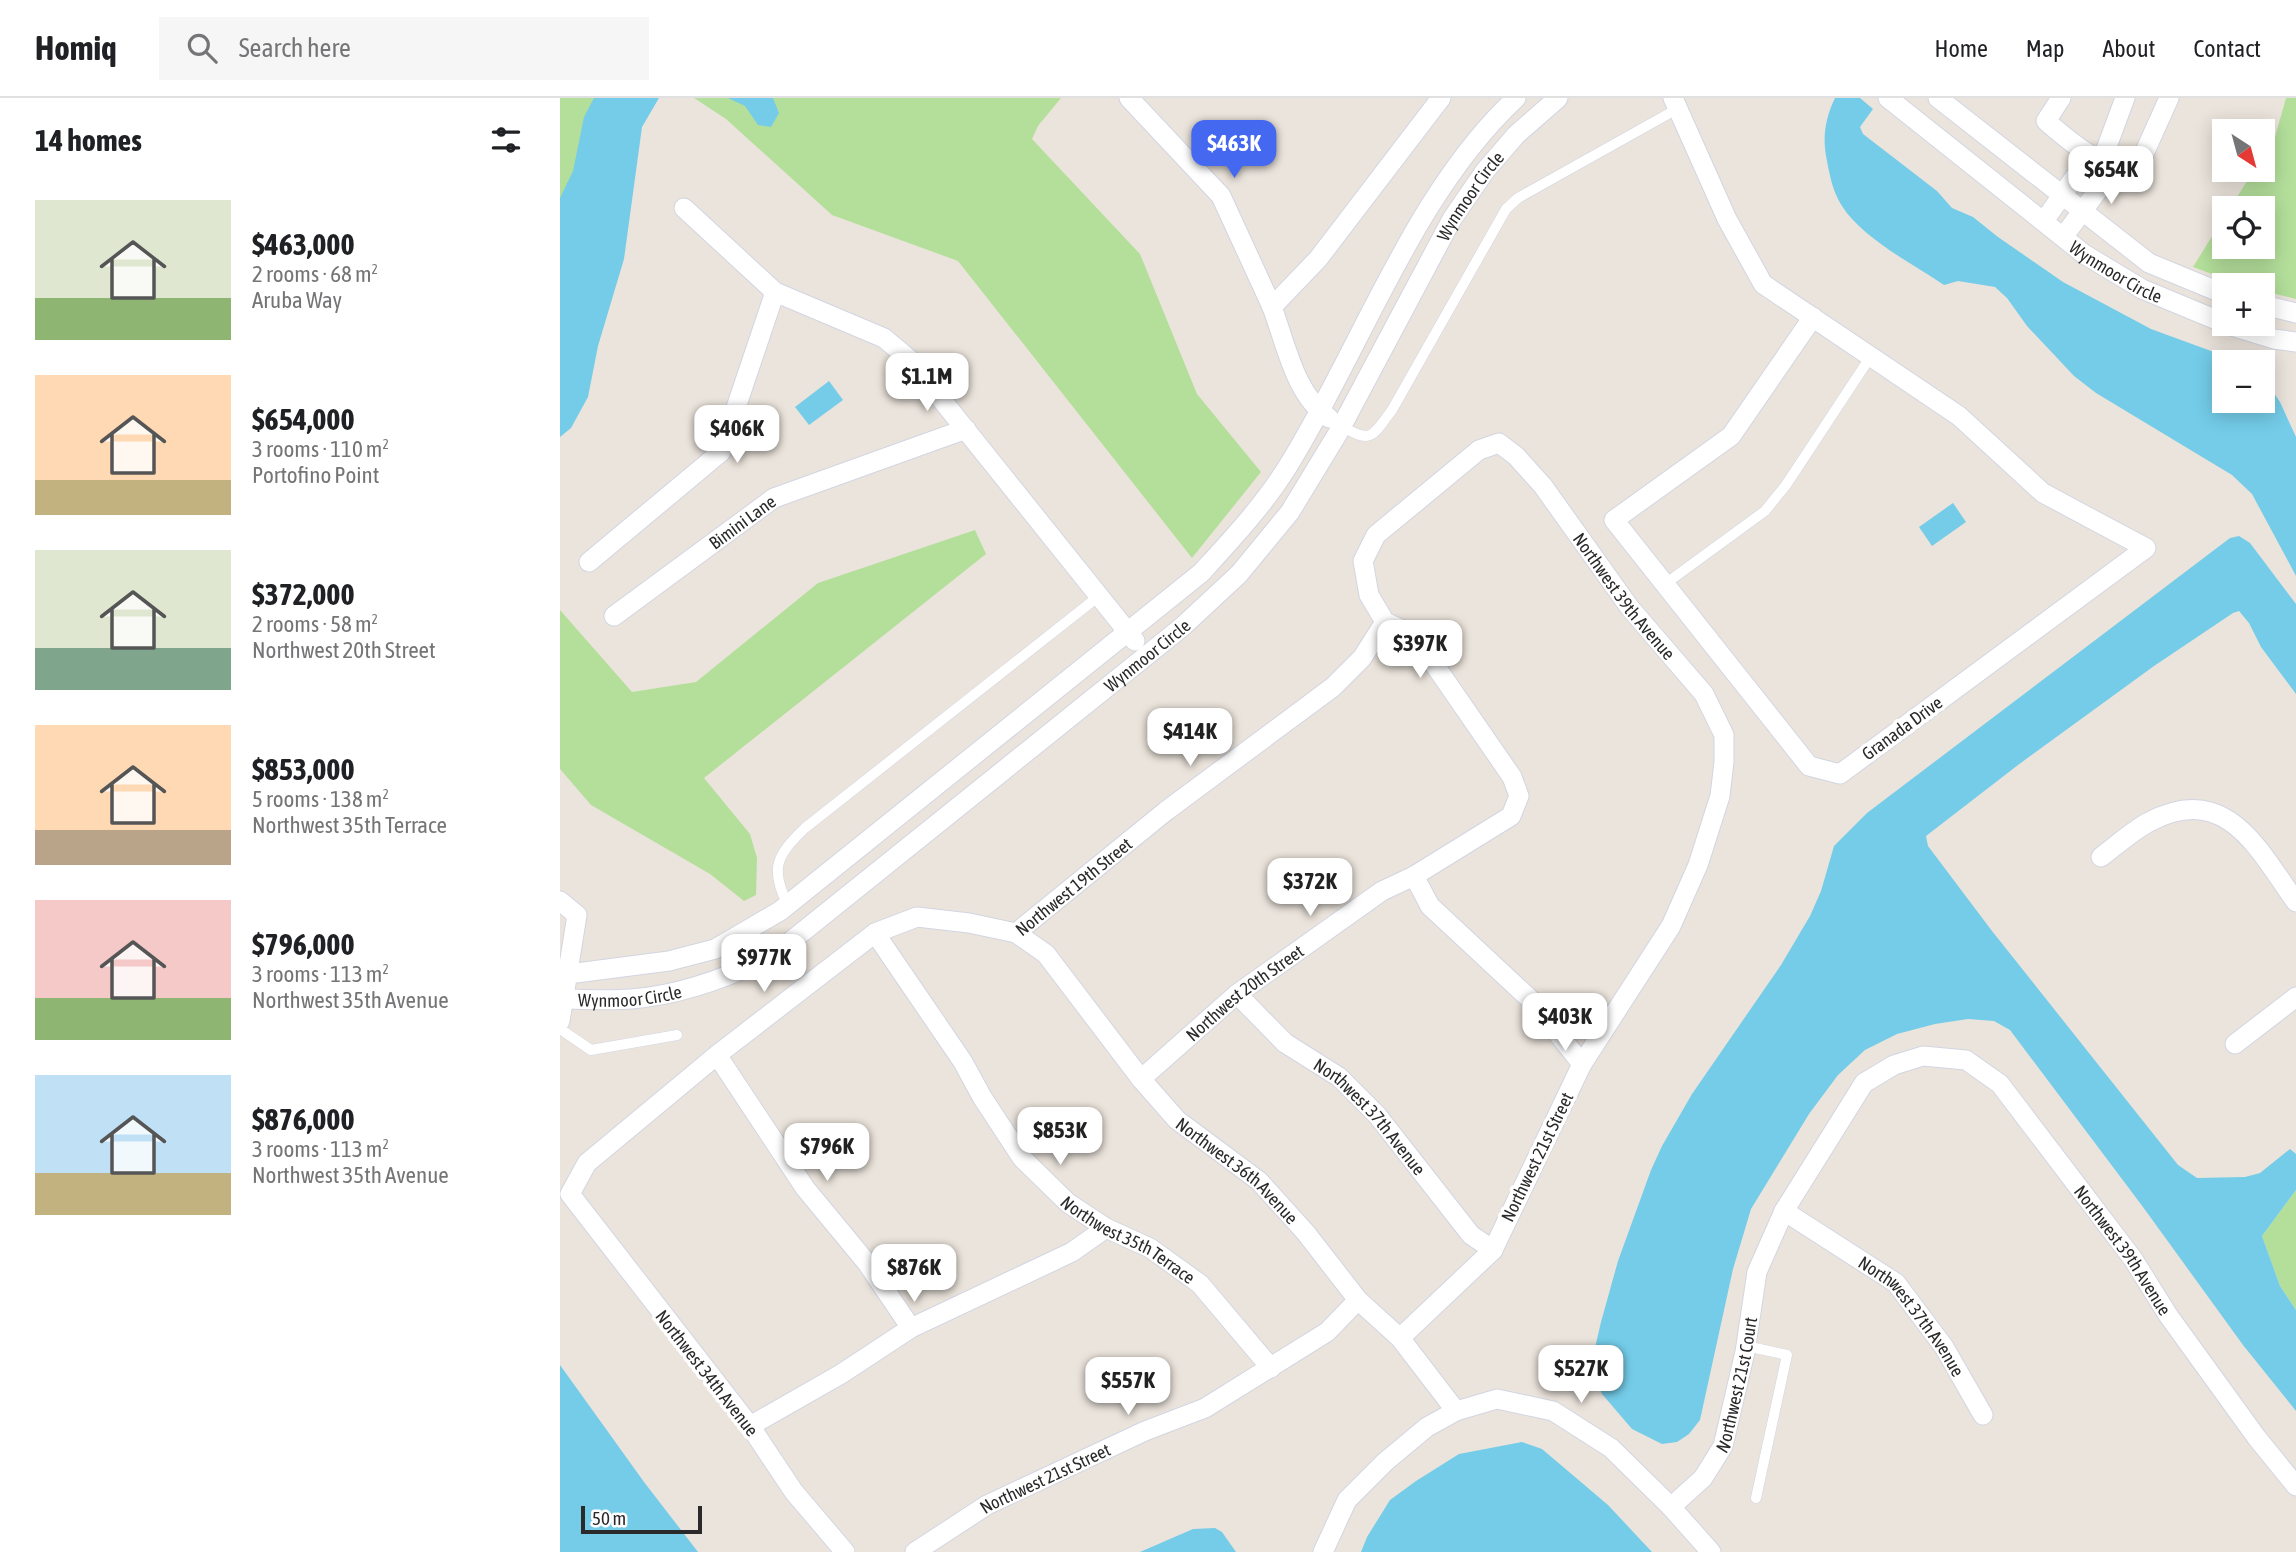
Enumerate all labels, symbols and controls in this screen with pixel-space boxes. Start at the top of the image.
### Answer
search box [159,17,649,80]
text: Homiq [35,29,117,67]
icon: search [183,29,221,67]
text: Search here [239,33,351,63]
text: Home [1934,35,1988,62]
text: Map [2026,35,2064,62]
text: About [2102,35,2155,62]
text: Contact [2193,35,2261,62]
north arrow [2212,119,2275,182]
map controls [2212,119,2275,413]
pin: $463K [1185,120,1283,180]
icon: filters [487,121,525,159]
text: 14 homes [35,123,142,157]
text: $463K [1207,130,1261,156]
pin: $654K [2062,146,2160,206]
street label: Wynmoor Circle [1432,147,1508,244]
text: $654K [2084,156,2138,182]
button: locate [2212,196,2275,259]
text: $463,000 [252,227,355,261]
icon: home [91,228,175,312]
street label: Wynmoor Circle [2065,236,2165,307]
text: 2 rooms · 68 m² [252,261,378,287]
button: + [2212,273,2275,336]
text: Aruba Way [252,287,342,313]
button: − [2212,350,2275,413]
pin: $1.1M [878,354,976,413]
text: $1.1M [902,363,952,389]
text: $654,000 [252,402,355,436]
icon: home [91,403,175,487]
pin: $406K [688,406,786,465]
text: $406K [710,415,764,441]
text: 3 rooms · 110 m² [252,436,389,462]
text: Portofino Point [252,462,379,488]
street label: Bimini Lane [705,490,779,553]
street label: Northwest 39th Avenue [1569,529,1680,663]
text: $372,000 [252,577,355,611]
icon: home [91,578,175,662]
text: 2 rooms · 58 m² [252,611,378,637]
street label: Wynmoor Circle [1100,615,1194,696]
pin: $397K [1371,620,1469,680]
text: $397K [1393,630,1447,656]
text: Northwest 20th Street [252,637,436,663]
street label: Granada Drive [1858,692,1946,764]
pin: $414K [1141,708,1239,768]
text: $414K [1163,718,1217,744]
text: $853,000 [252,752,355,786]
icon: home [91,753,175,837]
text: 5 rooms · 138 m² [252,786,389,812]
text: Northwest 35th Terrace [252,812,447,838]
street label: Northwest 19th Street [1011,833,1136,940]
pin: $372K [1261,858,1359,918]
text: $372K [1283,868,1337,894]
text: $796,000 [252,927,355,961]
icon: home [91,928,175,1012]
pin: $977K [715,934,813,994]
street label: Northwest 20th Street [1181,940,1307,1045]
text: $977K [737,944,791,970]
text: 3 rooms · 113 m² [252,961,389,987]
street label: Wynmoor Circle [578,980,684,1010]
text: Northwest 35th Avenue [252,987,449,1013]
pin: $403K [1516,993,1614,1053]
text: $403K [1538,1003,1592,1029]
street label: Northwest 37th Avenue [1310,1053,1430,1179]
street label: Northwest 21st Street [1497,1089,1577,1225]
text: $876,000 [252,1102,355,1136]
icon: home [91,1103,175,1187]
pin: $853K [1011,1108,1109,1167]
street label: Northwest 36th Avenue [1172,1113,1303,1228]
text: $853K [1033,1117,1087,1143]
pin: $796K [778,1124,876,1183]
text: $796K [800,1133,854,1159]
text: 3 rooms · 113 m² [252,1136,389,1162]
text: Northwest 35th Avenue [252,1162,449,1188]
street label: Northwest 39th Avenue [2070,1181,2176,1319]
street label: Northwest 35th Terrace [1057,1192,1199,1288]
pin: $876K [865,1244,963,1304]
street label: Northwest 37th Avenue [1855,1251,1969,1380]
text: $876K [887,1254,941,1280]
street label: Northwest 34th Avenue [651,1306,763,1440]
street label: Northwest 21st Court [1711,1316,1761,1456]
pin: $527K [1532,1346,1630,1405]
text: $527K [1554,1355,1608,1381]
pin: $557K [1079,1358,1177,1417]
text: $557K [1101,1367,1155,1393]
street label: Northwest 21st Street [976,1438,1113,1517]
scale bar [581,1503,702,1535]
text: 50 m [592,1507,626,1529]

